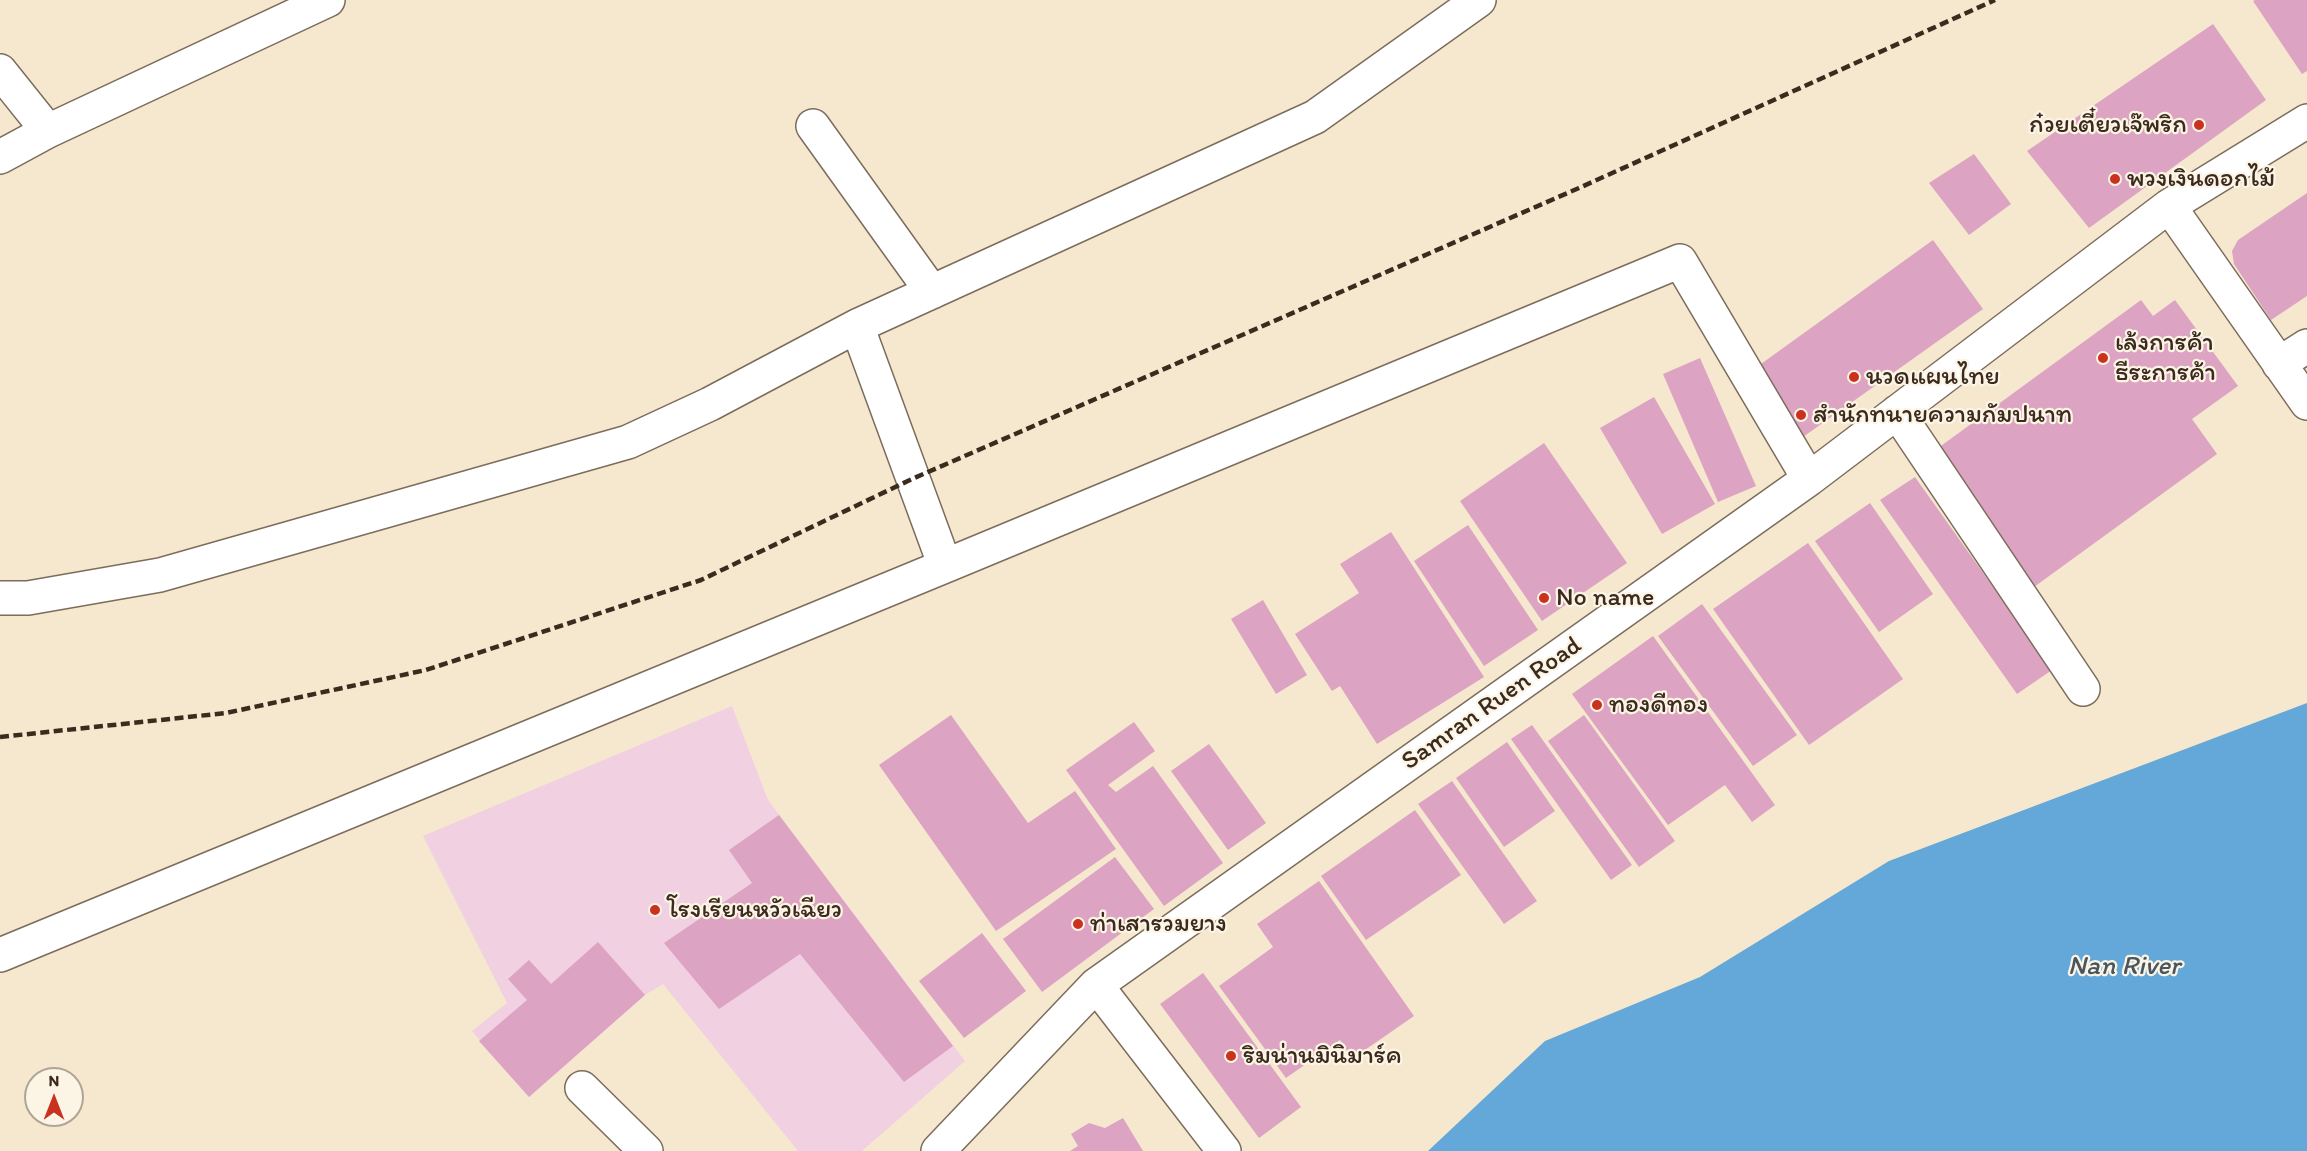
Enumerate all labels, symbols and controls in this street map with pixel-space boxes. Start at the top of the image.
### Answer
place label: ก๋วยเตี๋ยวเจ๊พริก [2029,109,2187,141]
marker: ก๋วยเตี๋ยวเจ๊พริก [2192,118,2206,132]
place label: พวงเงินดอกไม้ [2127,163,2275,195]
marker: พวงเงินดอกไม้ [2108,172,2122,186]
place label: เล้งการค้า ธีระการค้า [2115,327,2216,388]
marker: เล้งการค้า ธีระการค้า [2096,351,2110,365]
place label: นวดแผนไทย [1866,361,2000,393]
marker: นวดแผนไทย [1847,370,1861,384]
place label: สำนักทนายความกัมปนาท [1813,399,2072,431]
marker: สำนักทนายความกัมปนาท [1794,408,1808,422]
place label: No name [1556,582,1654,614]
marker: No name [1537,591,1551,605]
street label: Samran Ruen Road [1396,630,1588,778]
place label: ทองดีทอง [1609,689,1708,721]
marker: ทองดีทอง [1590,698,1604,712]
place label: โรงเรียนหวัวเฉียว [667,894,842,926]
marker: โรงเรียนหวัวเฉียว [648,903,662,917]
place label: ท่าเสารวมยาง [1090,908,1227,940]
marker: ท่าเสารวมยาง [1071,917,1085,931]
water label: Nan River [2068,951,2180,983]
place label: ริมน่านมินิมาร์ค [1243,1040,1402,1072]
marker: ริมน่านมินิมาร์ค [1224,1049,1238,1063]
north arrow [24,1067,84,1127]
text: N [49,1071,59,1090]

